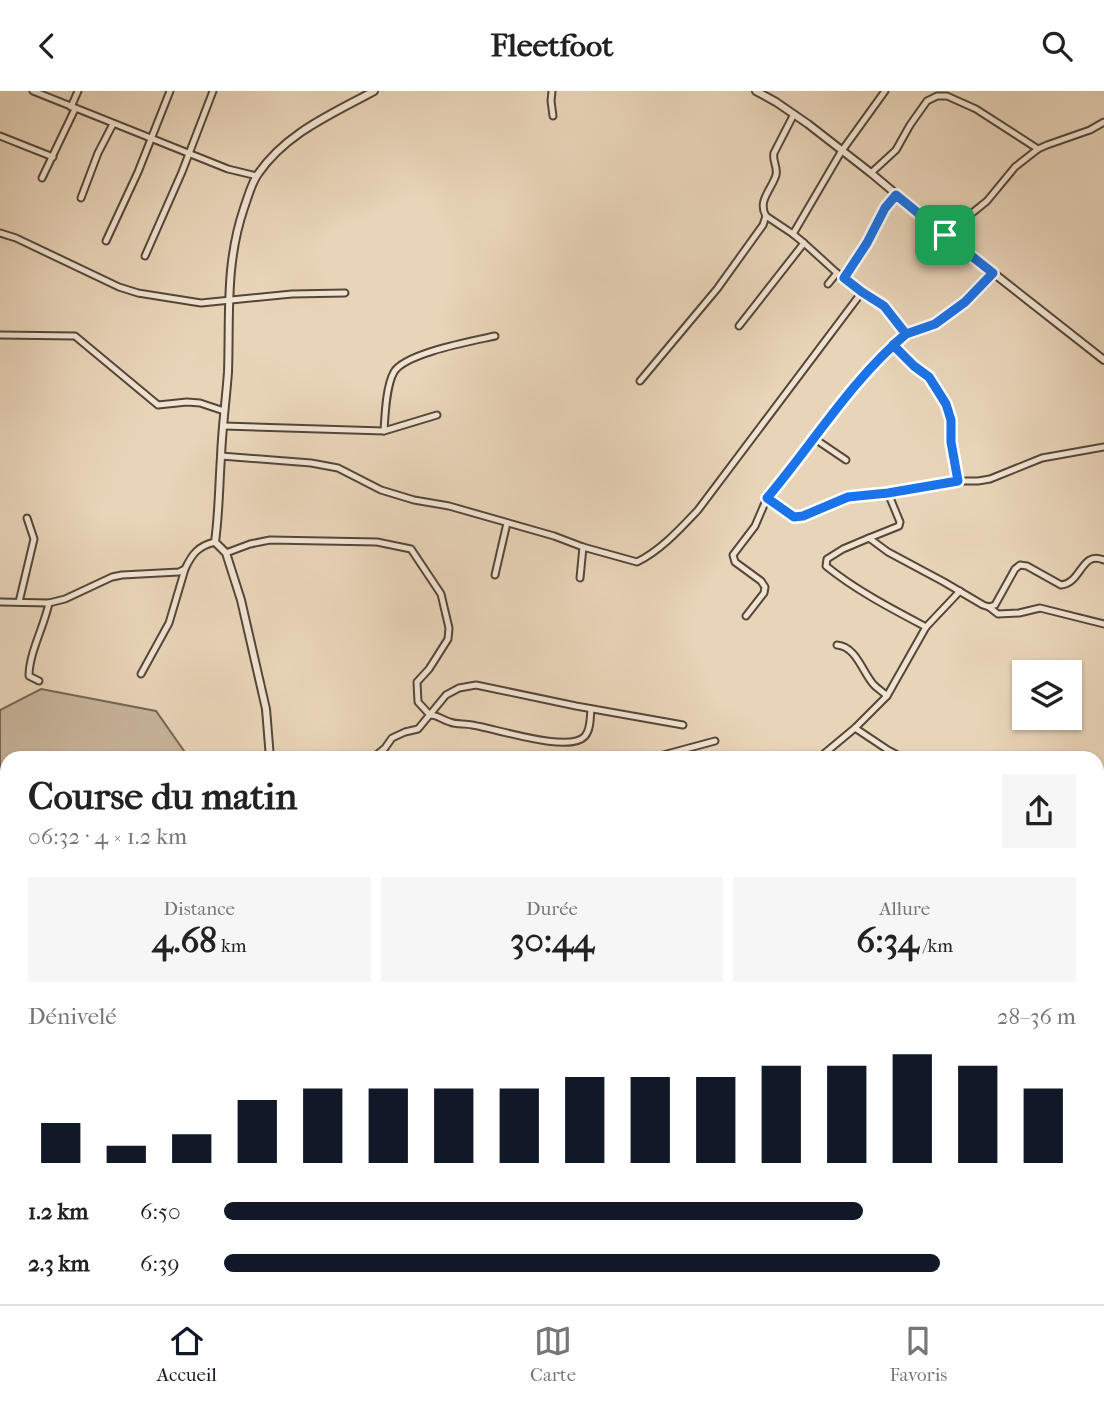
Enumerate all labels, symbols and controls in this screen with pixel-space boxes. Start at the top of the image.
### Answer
icon: back [28,27,66,65]
text: Fleetfoot [491,27,613,64]
icon: search [1038,27,1076,65]
pin [915,205,975,265]
icon: arrive [926,216,964,254]
map controls [1012,660,1082,730]
button: layers [1012,660,1082,730]
text: Course du matin [28,774,297,819]
button: share [1002,774,1076,848]
text: 06:32 · 4 × 1.2 km [28,823,187,850]
text: Distance [164,898,235,920]
text: Durée [526,898,578,920]
text: Allure [879,898,930,920]
text: 4.68 [152,920,217,961]
text: 30:44 [510,920,594,961]
text: 6:34 [856,920,919,961]
text: km [217,935,247,957]
text: /km [919,935,953,957]
text: Dénivelé [28,1003,117,1030]
text: 28–36 m [997,1003,1076,1030]
text: 1.2 km [28,1198,88,1225]
text: 6:50 [140,1198,181,1225]
text: 2.3 km [28,1250,90,1277]
text: 6:39 [140,1250,180,1277]
tab: Accueil [157,1322,217,1386]
tab: Carte [530,1322,576,1386]
tab: Favoris [889,1322,947,1386]

